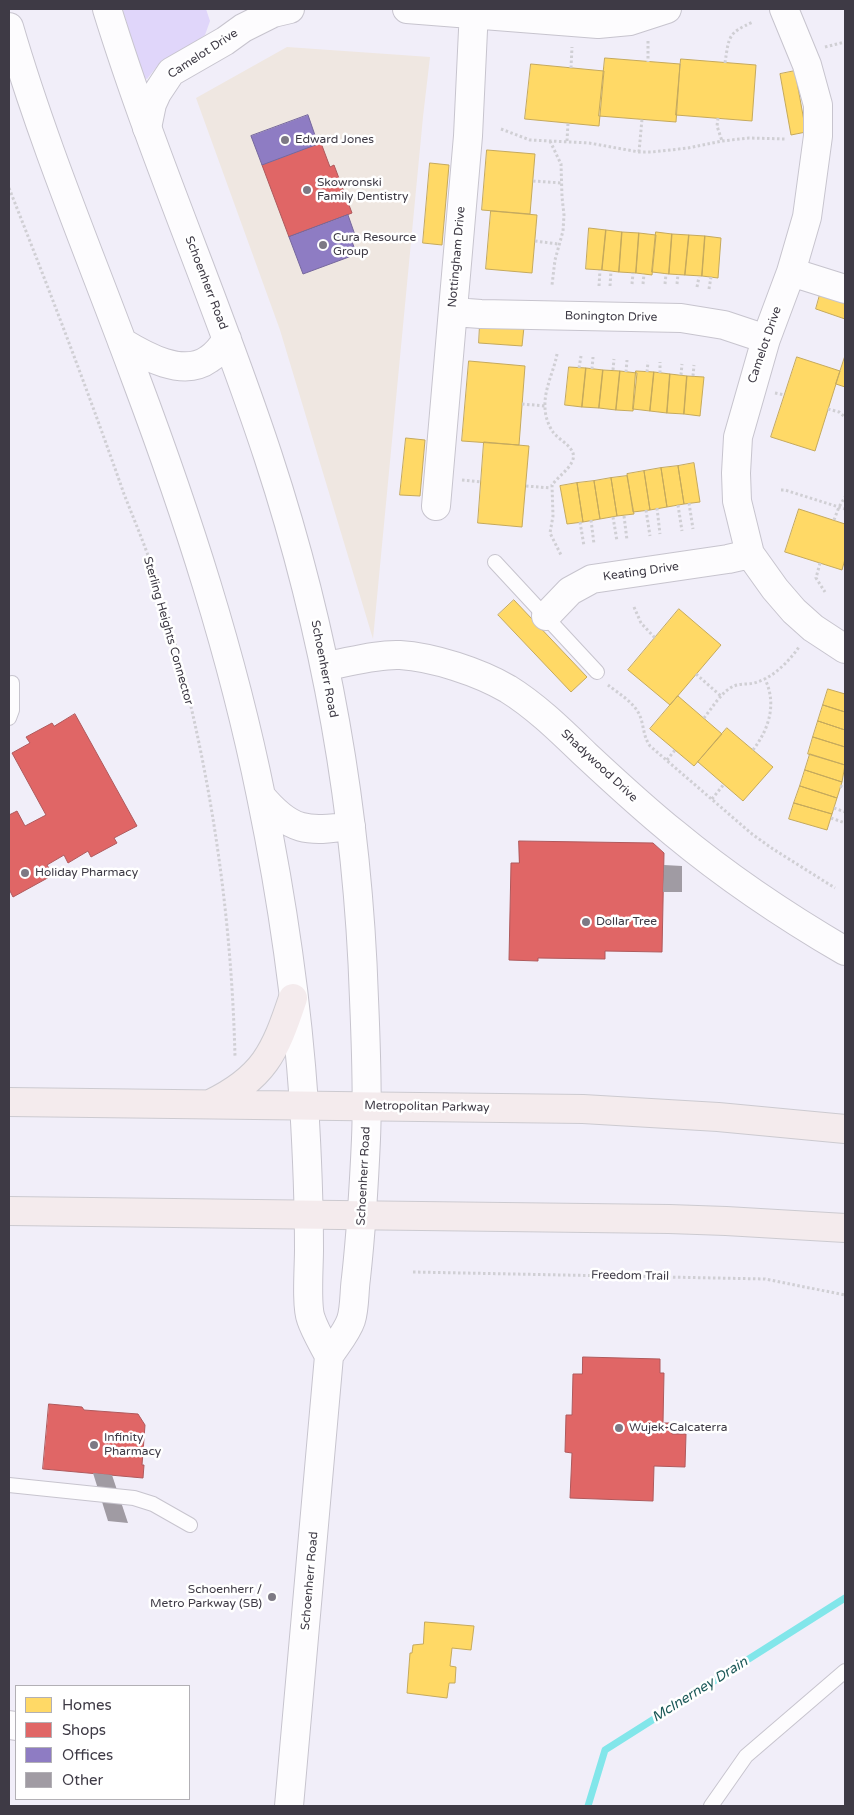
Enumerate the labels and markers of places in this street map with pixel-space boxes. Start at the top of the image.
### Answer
place label: Edward Jones [295,133,374,147]
marker: Edward Jones [279,134,291,146]
place label: Skowronski Family Dentistry [317,176,408,204]
marker: Skowronski Family Dentistry [301,184,313,196]
place label: Cura Resource Group [333,231,416,259]
marker: Cura Resource Group [317,239,329,251]
place label: Holiday Pharmacy [35,866,138,880]
marker: Holiday Pharmacy [19,867,31,879]
place label: Dollar Tree [596,915,657,929]
marker: Dollar Tree [580,916,592,928]
place label: Wujek-Calcaterra [629,1421,728,1435]
marker: Wujek-Calcaterra [613,1422,625,1434]
place label: Infinity Pharmacy [104,1431,161,1459]
marker: Infinity Pharmacy [88,1439,100,1451]
place label: Schoenherr / Metro Parkway (SB) [150,1583,262,1611]
marker: Schoenherr / Metro Parkway (SB) [266,1591,278,1603]

